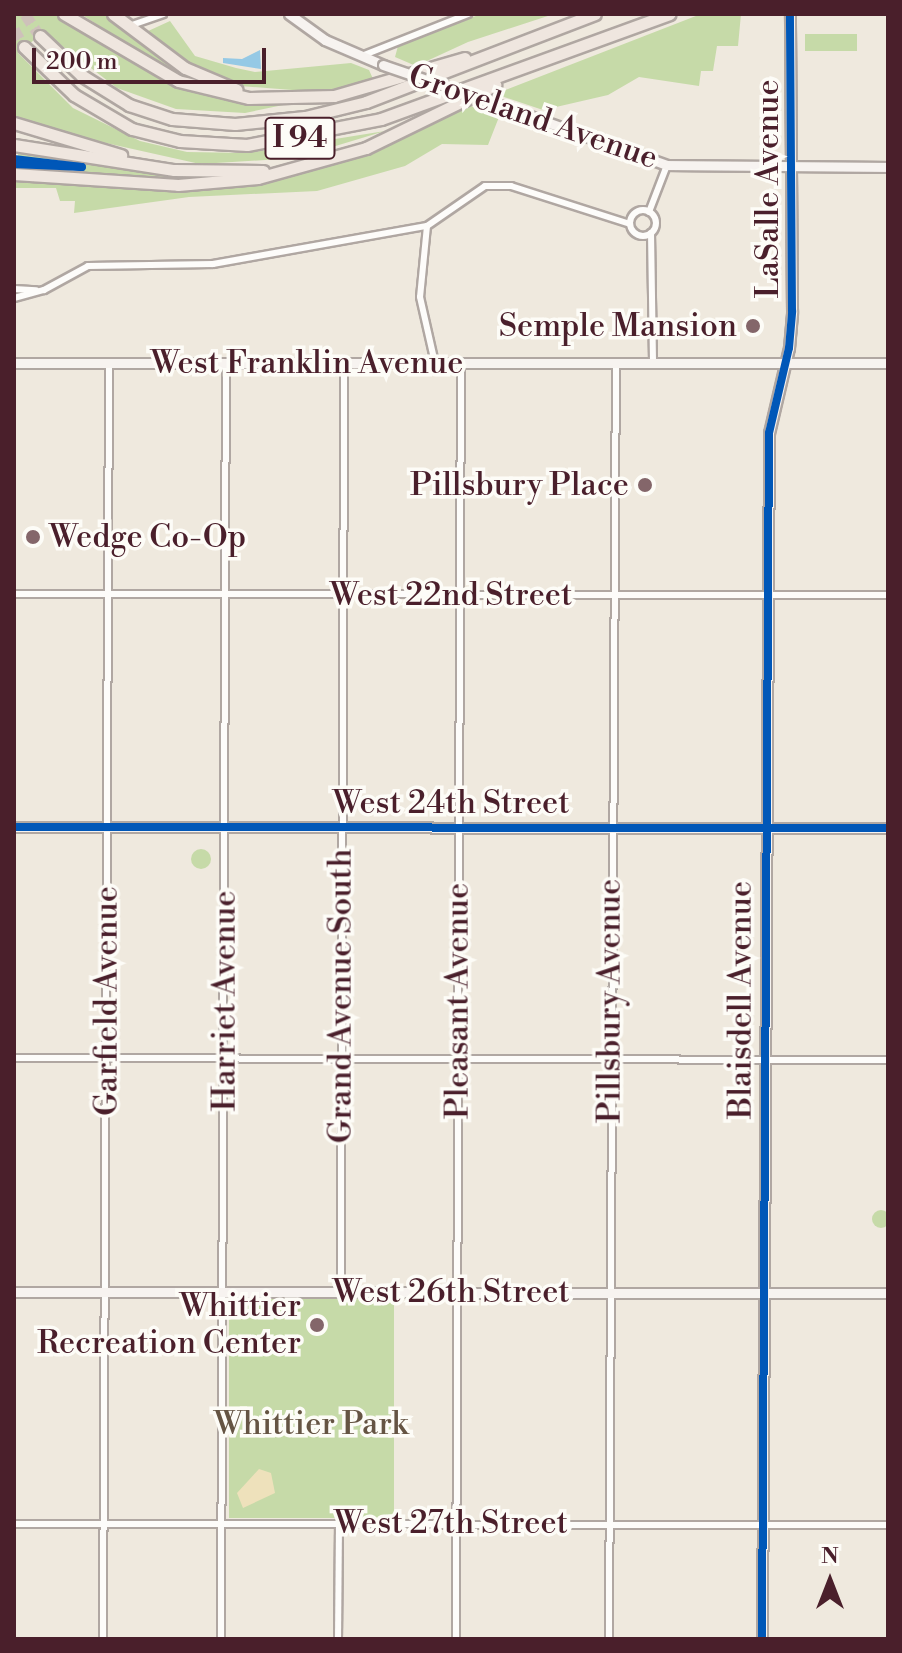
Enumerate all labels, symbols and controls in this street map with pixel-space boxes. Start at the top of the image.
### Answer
scale bar [36,32,270,82]
text: 200 m [46,47,117,77]
street label: Groveland Avenue [403,56,663,178]
street label: LaSalle Avenue [749,79,787,299]
road number: I 94 [264,112,336,164]
place label: Semple Mansion [499,307,737,345]
marker: Semple Mansion [744,317,762,335]
street label: West Franklin Avenue [151,344,463,382]
place label: Pillsbury Place [410,466,629,504]
marker: Pillsbury Place [636,476,654,494]
place label: Wedge Co-Op [49,518,246,556]
marker: Wedge Co-Op [24,528,42,546]
street label: West 22nd Street [330,576,572,614]
street label: West 24th Street [332,784,570,822]
street label: Grand Avenue South [322,849,360,1143]
street label: Pillsbury Avenue [591,879,629,1123]
street label: Blaisdell Avenue [722,881,760,1119]
street label: Pleasant Avenue [439,883,477,1119]
street label: Garfield Avenue [88,886,126,1116]
street label: Harriet Avenue [206,891,244,1111]
street label: West 26th Street [332,1273,570,1311]
place label: Whittier Recreation Center [37,1288,301,1363]
marker: Whittier Recreation Center [308,1316,326,1334]
park label: Whittier Park [214,1405,408,1443]
street label: West 27th Street [334,1504,568,1542]
north arrow [790,1541,870,1621]
text: N [821,1543,839,1570]

